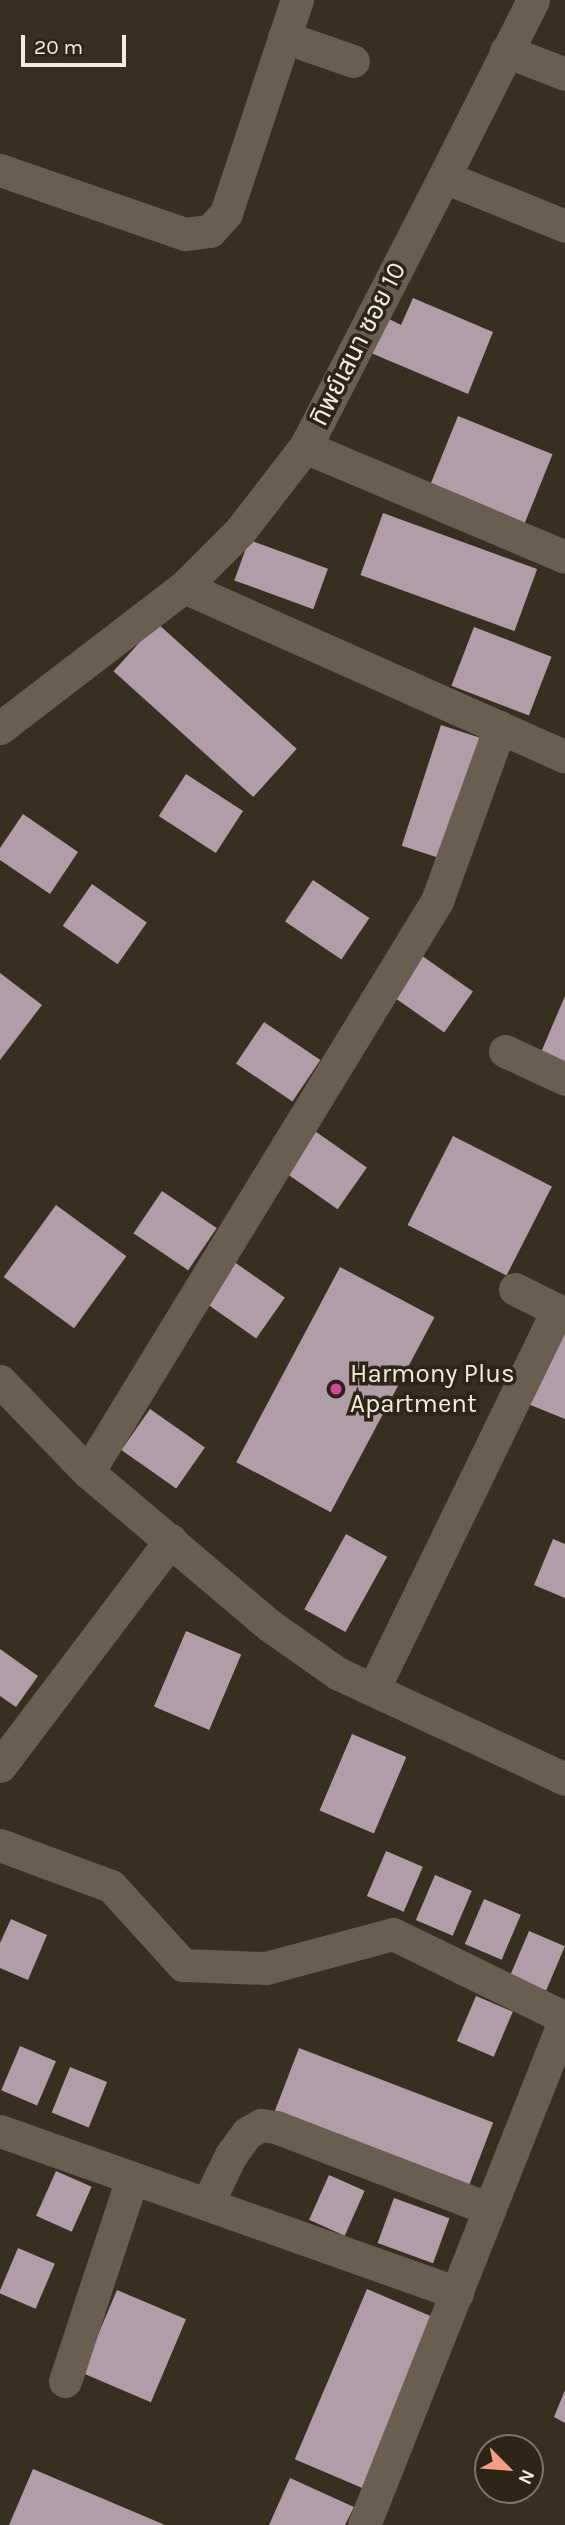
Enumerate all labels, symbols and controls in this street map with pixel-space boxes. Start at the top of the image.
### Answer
scale bar [24,21,130,65]
text: 20 m [34,35,83,59]
street label: ทิพย์เสนา ซอย 10 [303,257,413,431]
place label: Harmony Plus Apartment [350,1358,515,1420]
marker: Harmony Plus Apartment [328,1381,344,1397]
north arrow [474,2434,544,2504]
text: N [513,2466,539,2488]

